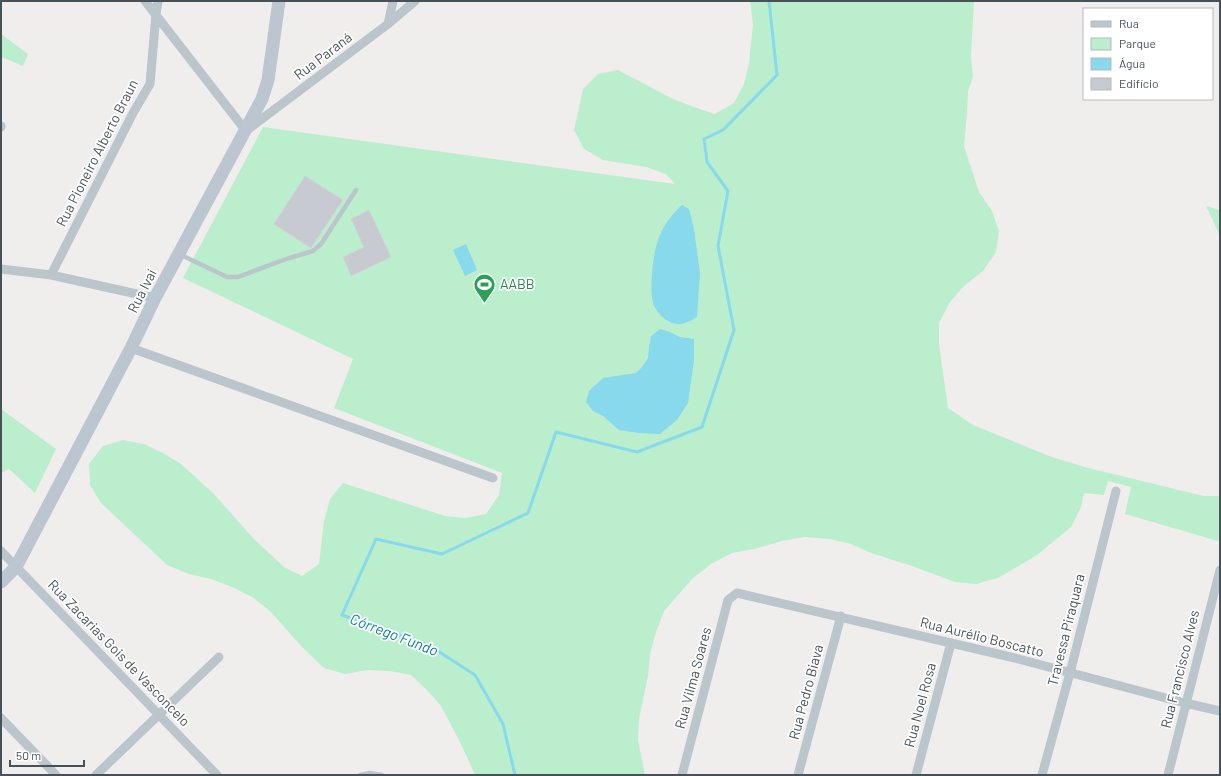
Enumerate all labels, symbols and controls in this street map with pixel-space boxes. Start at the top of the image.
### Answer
legend [1083,8,1213,100]
text: Rua [1119,16,1139,30]
street label: Rua Paraná [290,28,355,83]
text: Parque [1119,36,1156,50]
text: Água [1119,56,1145,70]
street label: Rua Pioneiro Alberto Braun [52,76,141,229]
text: Edifício [1119,76,1159,90]
street label: Rua Ivaí [123,266,160,315]
sports icon: AABB [471,271,497,304]
place label: AABB [500,275,535,292]
street label: Travessa Piraquara [1043,572,1088,688]
street label: Rua Zacarias Gois de Vasconcelo [45,576,194,729]
street label: Rua Francisco Alves [1157,608,1202,730]
water label: Córrego Fundo [348,609,441,659]
street label: Rua Aurélio Boscatto [919,613,1046,660]
street label: Rua Vilma Soares [671,625,714,731]
street label: Rua Pedro Biava [785,642,826,741]
street label: Rua Noel Rosa [900,661,939,749]
scale bar [10,742,84,768]
text: 50 m [16,748,41,762]

